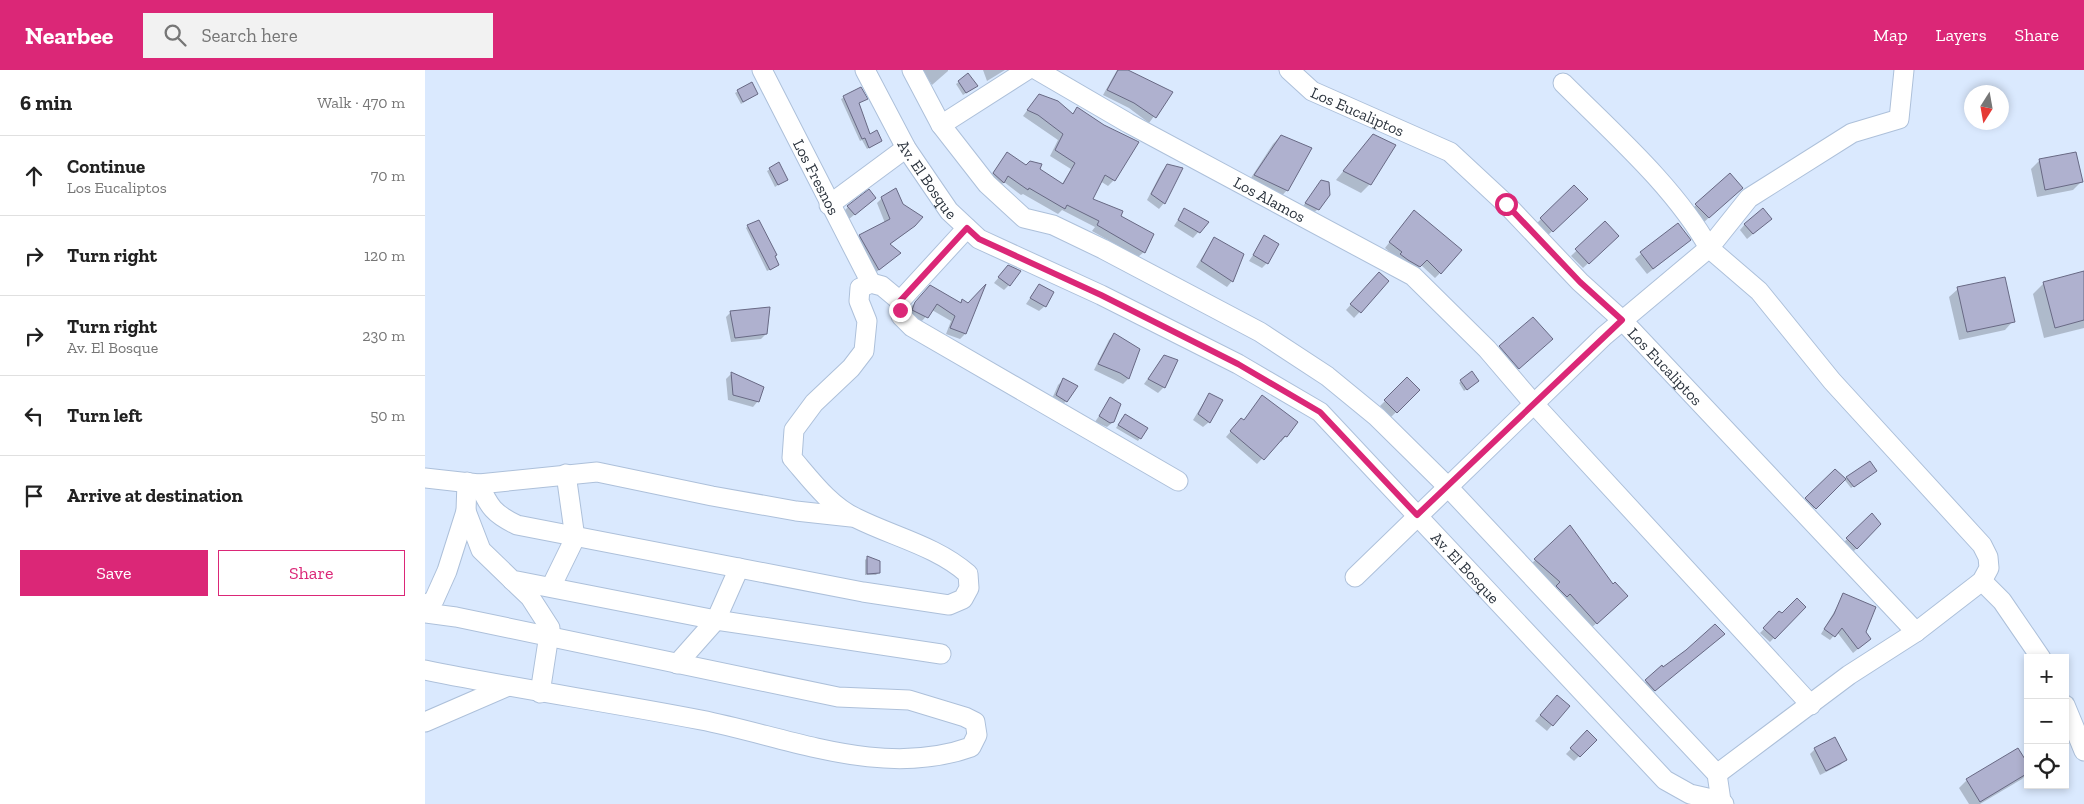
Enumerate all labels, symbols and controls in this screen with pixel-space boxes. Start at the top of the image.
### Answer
search box [143,13,493,58]
text: Nearbee [25,21,113,50]
icon: search [161,21,189,49]
text: Search here [201,24,298,47]
text: Map [1873,24,1908,46]
text: Layers [1936,24,1987,46]
text: Share [2015,24,2059,46]
street label: Los Eucaliptos [1308,82,1407,140]
north arrow [1964,85,2009,130]
text: 6 min [20,90,72,115]
text: Walk · 470 m [317,93,405,112]
street label: Los Fresnos [789,136,844,218]
street label: Av. El Bosque [894,137,961,223]
text: Continue [67,155,145,178]
icon: ahead [20,162,48,190]
text: 70 m [371,166,405,185]
street label: Los Alamos [1230,172,1309,226]
text: Los Eucaliptos [67,178,167,197]
route start [1495,193,1518,216]
icon: right [20,242,48,270]
text: Turn right [67,244,157,267]
text: 120 m [364,246,405,265]
route end [889,299,912,322]
text: Turn right [67,315,157,338]
icon: right [20,322,48,350]
street label: Los Eucaliptos [1624,323,1707,409]
text: 230 m [362,326,405,345]
text: Av. El Bosque [67,338,158,357]
icon: left [20,402,48,430]
text: Turn left [67,404,142,427]
text: 50 m [370,406,405,425]
icon: arrive [20,482,48,510]
text: Arrive at destination [67,484,243,507]
street label: Av. El Bosque [1427,528,1504,607]
button: Save [20,550,208,596]
button: Share [218,550,405,596]
map controls [2024,654,2069,789]
button: + [2024,654,2069,699]
button: − [2024,699,2069,744]
button: locate [2024,744,2069,789]

